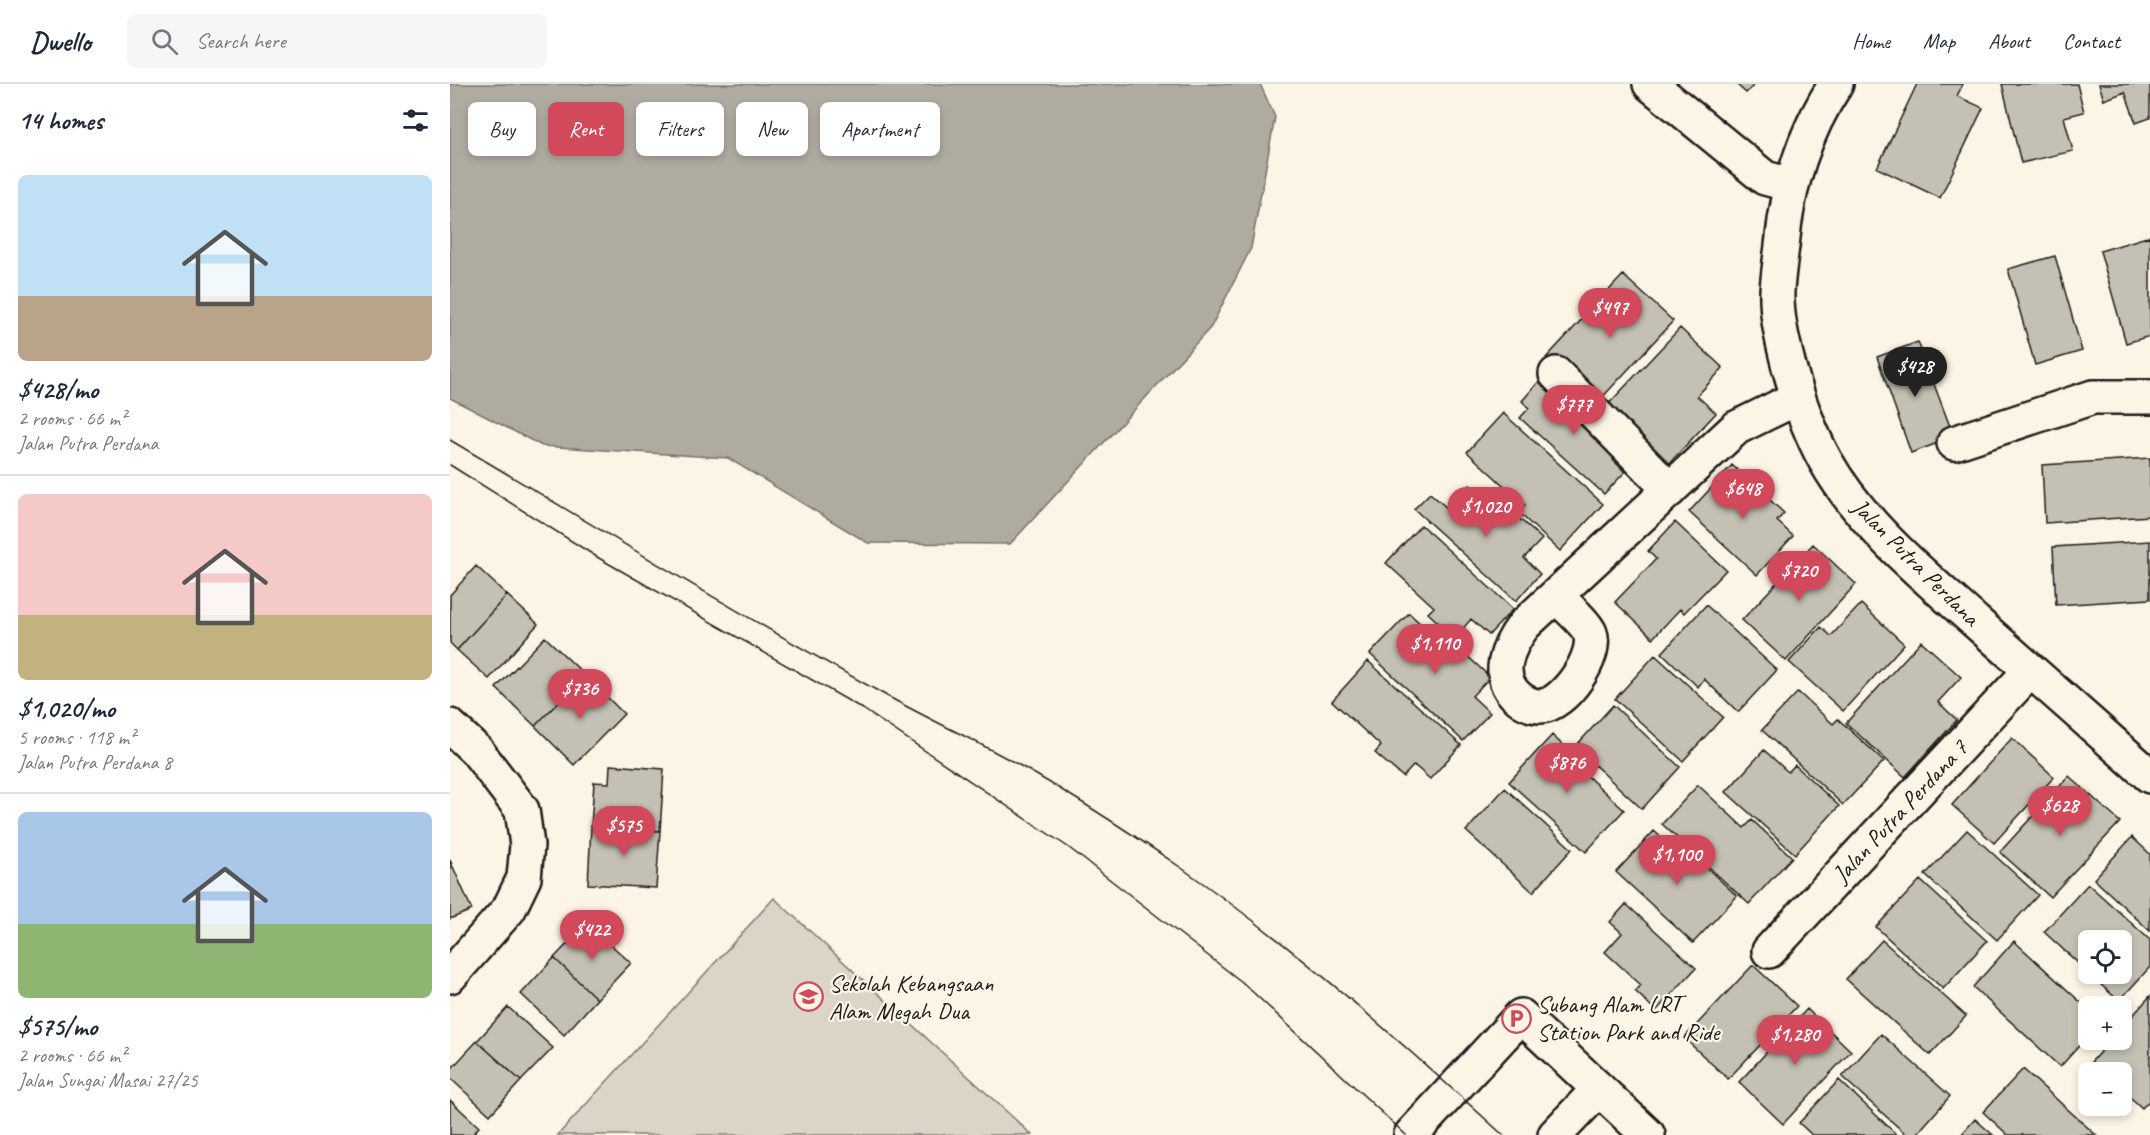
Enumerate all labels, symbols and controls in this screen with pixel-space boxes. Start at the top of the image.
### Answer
search box [127,14,547,68]
text: Dwello [30,24,91,59]
icon: search [148,25,181,58]
text: Search here [196,27,286,55]
text: Home [1852,28,1890,54]
text: Map [1923,28,1955,54]
text: About [1988,28,2030,54]
text: Contact [2063,28,2120,54]
chip: Buy [468,102,536,156]
chip: Rent [548,102,624,156]
chip: Filters [636,102,724,156]
chip: New [736,102,808,156]
chip: Apartment [820,102,940,156]
text: 14 homes [18,104,103,137]
icon: filters [399,104,432,137]
icon: home [171,214,279,322]
pin: $497 [1574,288,1646,339]
text: $497 [1592,295,1628,320]
pin: $428 [1879,347,1951,398]
text: $428 [1897,354,1933,379]
text: $428/mo [18,373,98,406]
pin: $777 [1538,385,1610,436]
text: $777 [1556,392,1592,417]
text: 2 rooms · 66 m² [18,406,126,431]
text: Jalan Putra Perdana [18,431,158,456]
pin: $648 [1707,469,1779,520]
text: $648 [1725,476,1761,501]
pin: $1,020 [1437,487,1535,538]
street label: Jalan Putra Perdana [1845,491,1987,633]
text: $1,020 [1462,494,1510,519]
icon: home [171,533,279,641]
pin: $720 [1763,551,1835,602]
text: $720 [1781,558,1817,583]
pin: $1,110 [1386,624,1484,675]
text: $1,110 [1411,631,1459,656]
pin: $736 [544,669,616,720]
text: $736 [562,676,598,701]
text: $1,020/mo [18,692,115,725]
text: 5 rooms · 118 m² [18,725,135,750]
street label: Jalan Putra Perdana 7 [1825,732,1975,890]
pin: $876 [1531,743,1603,794]
text: Jalan Putra Perdana 8 [18,750,172,775]
text: $876 [1549,750,1585,775]
pin: $628 [2024,786,2096,837]
text: $628 [2042,793,2078,818]
pin: $575 [588,806,660,857]
text: $575 [606,813,642,838]
pin: $1,100 [1628,835,1726,886]
text: $1,100 [1653,842,1701,867]
icon: home [171,851,279,959]
pin: $422 [556,910,628,961]
text: $422 [574,917,610,942]
map controls [2078,930,2132,1116]
button: locate [2078,930,2132,984]
place label: Sekolah Kebangsaan Alam Megah Dua [829,968,994,1026]
school or university icon: Sekolah Kebangsaan Alam Megah Dua [792,981,824,1013]
place label: Subang Alam LRT Station Park and Ride [1537,989,1721,1047]
button: + [2078,996,2132,1050]
parking icon: Subang Alam LRT Station Park and Ride [1500,1002,1532,1034]
text: $575/mo [18,1010,97,1043]
pin: $1,280 [1746,1015,1844,1066]
text: $1,280 [1771,1022,1819,1047]
text: 2 rooms · 66 m² [18,1043,126,1068]
button: − [2078,1062,2132,1116]
text: Jalan Sungai Masai 27/25 [18,1068,198,1093]

